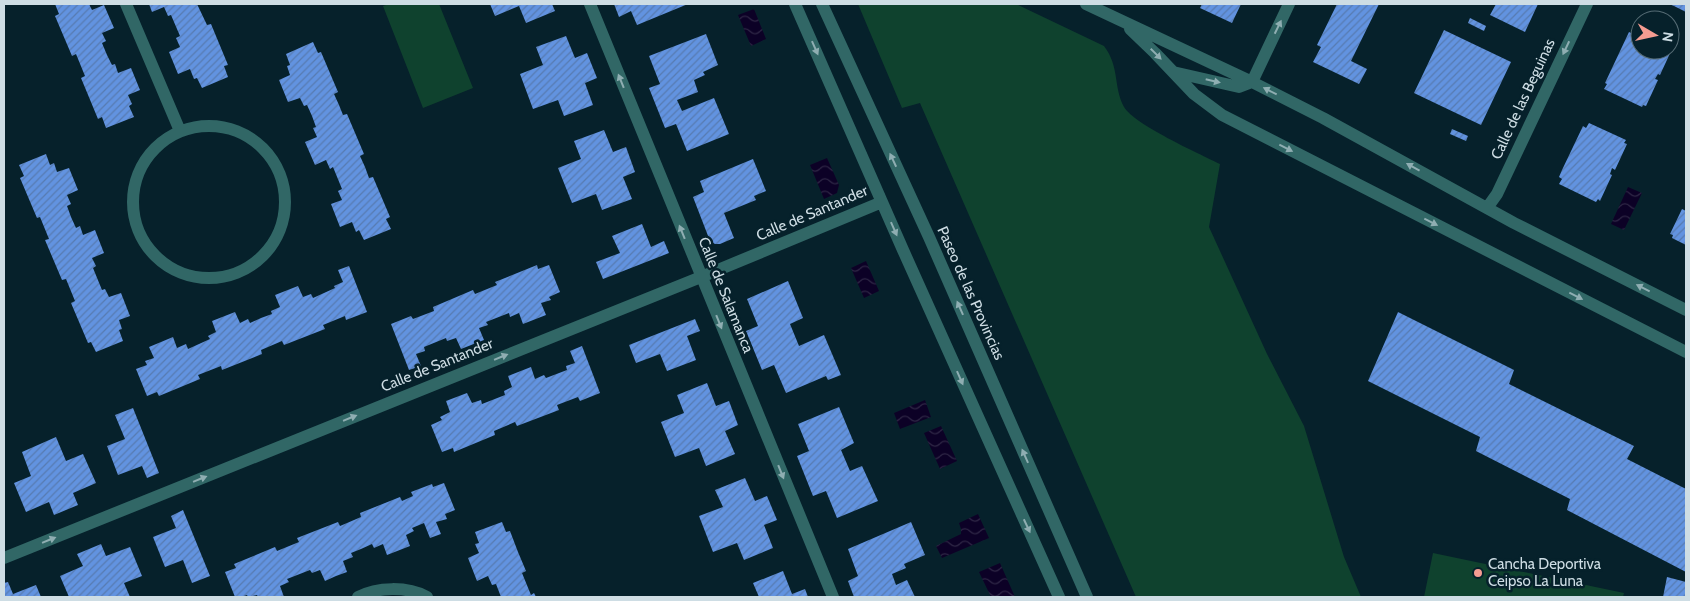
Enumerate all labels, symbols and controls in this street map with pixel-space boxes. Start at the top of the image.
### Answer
north arrow [1630,10,1680,60]
one-way arrow [1274,20,1282,34]
text: N [1658,31,1678,43]
street label: Calle de las Beguinas [1487,36,1559,162]
one-way arrow [811,41,819,55]
one-way arrow [1562,41,1570,55]
one-way arrow [1150,48,1162,60]
one-way arrow [617,74,625,88]
one-way arrow [1205,77,1220,85]
one-way arrow [1263,87,1277,95]
one-way arrow [1279,144,1294,152]
one-way arrow [889,152,898,167]
one-way arrow [1407,163,1420,172]
street label: Calle de Santander [753,181,871,245]
one-way arrow [1424,218,1438,226]
one-way arrow [891,222,899,236]
street label: Paseo de las Provincias [933,223,1009,363]
one-way arrow [678,224,686,239]
street label: Calle de Salamanca [695,234,758,356]
one-way arrow [1636,284,1650,292]
one-way arrow [1569,292,1583,300]
one-way arrow [956,301,964,315]
one-way arrow [715,315,723,330]
street label: Calle de Santander [378,334,496,396]
one-way arrow [494,353,509,361]
one-way arrow [957,371,965,385]
one-way arrow [343,414,358,422]
one-way arrow [1021,449,1029,463]
one-way arrow [777,465,785,480]
one-way arrow [192,475,207,482]
one-way arrow [1023,519,1031,533]
one-way arrow [42,536,57,544]
place label: Cancha Deportiva Ceipso La Luna [1488,555,1602,590]
marker: Cancha Deportiva Ceipso La Luna [1472,567,1484,579]

